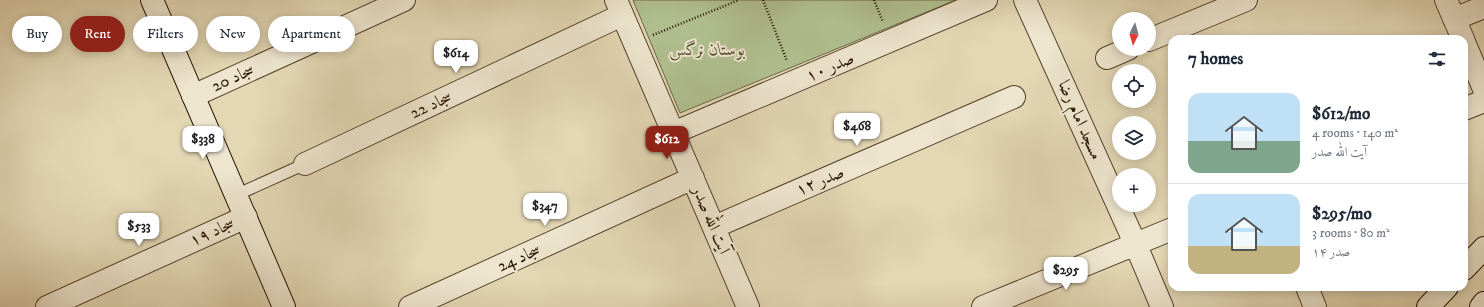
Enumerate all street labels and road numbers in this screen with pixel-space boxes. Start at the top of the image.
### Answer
street label: صدر ۱۰ [803,47,857,87]
street label: سجاد 20 [208,59,258,97]
street label: مسجد امام رضا [1050,77,1107,165]
street label: سجاد 22 [407,86,455,124]
street label: صدر ۱۲ [793,161,847,201]
street label: آیت الله صدر [686,180,739,260]
street label: سجاد ۱۹ [186,212,238,252]
street label: سجاد 24 [494,239,544,277]

